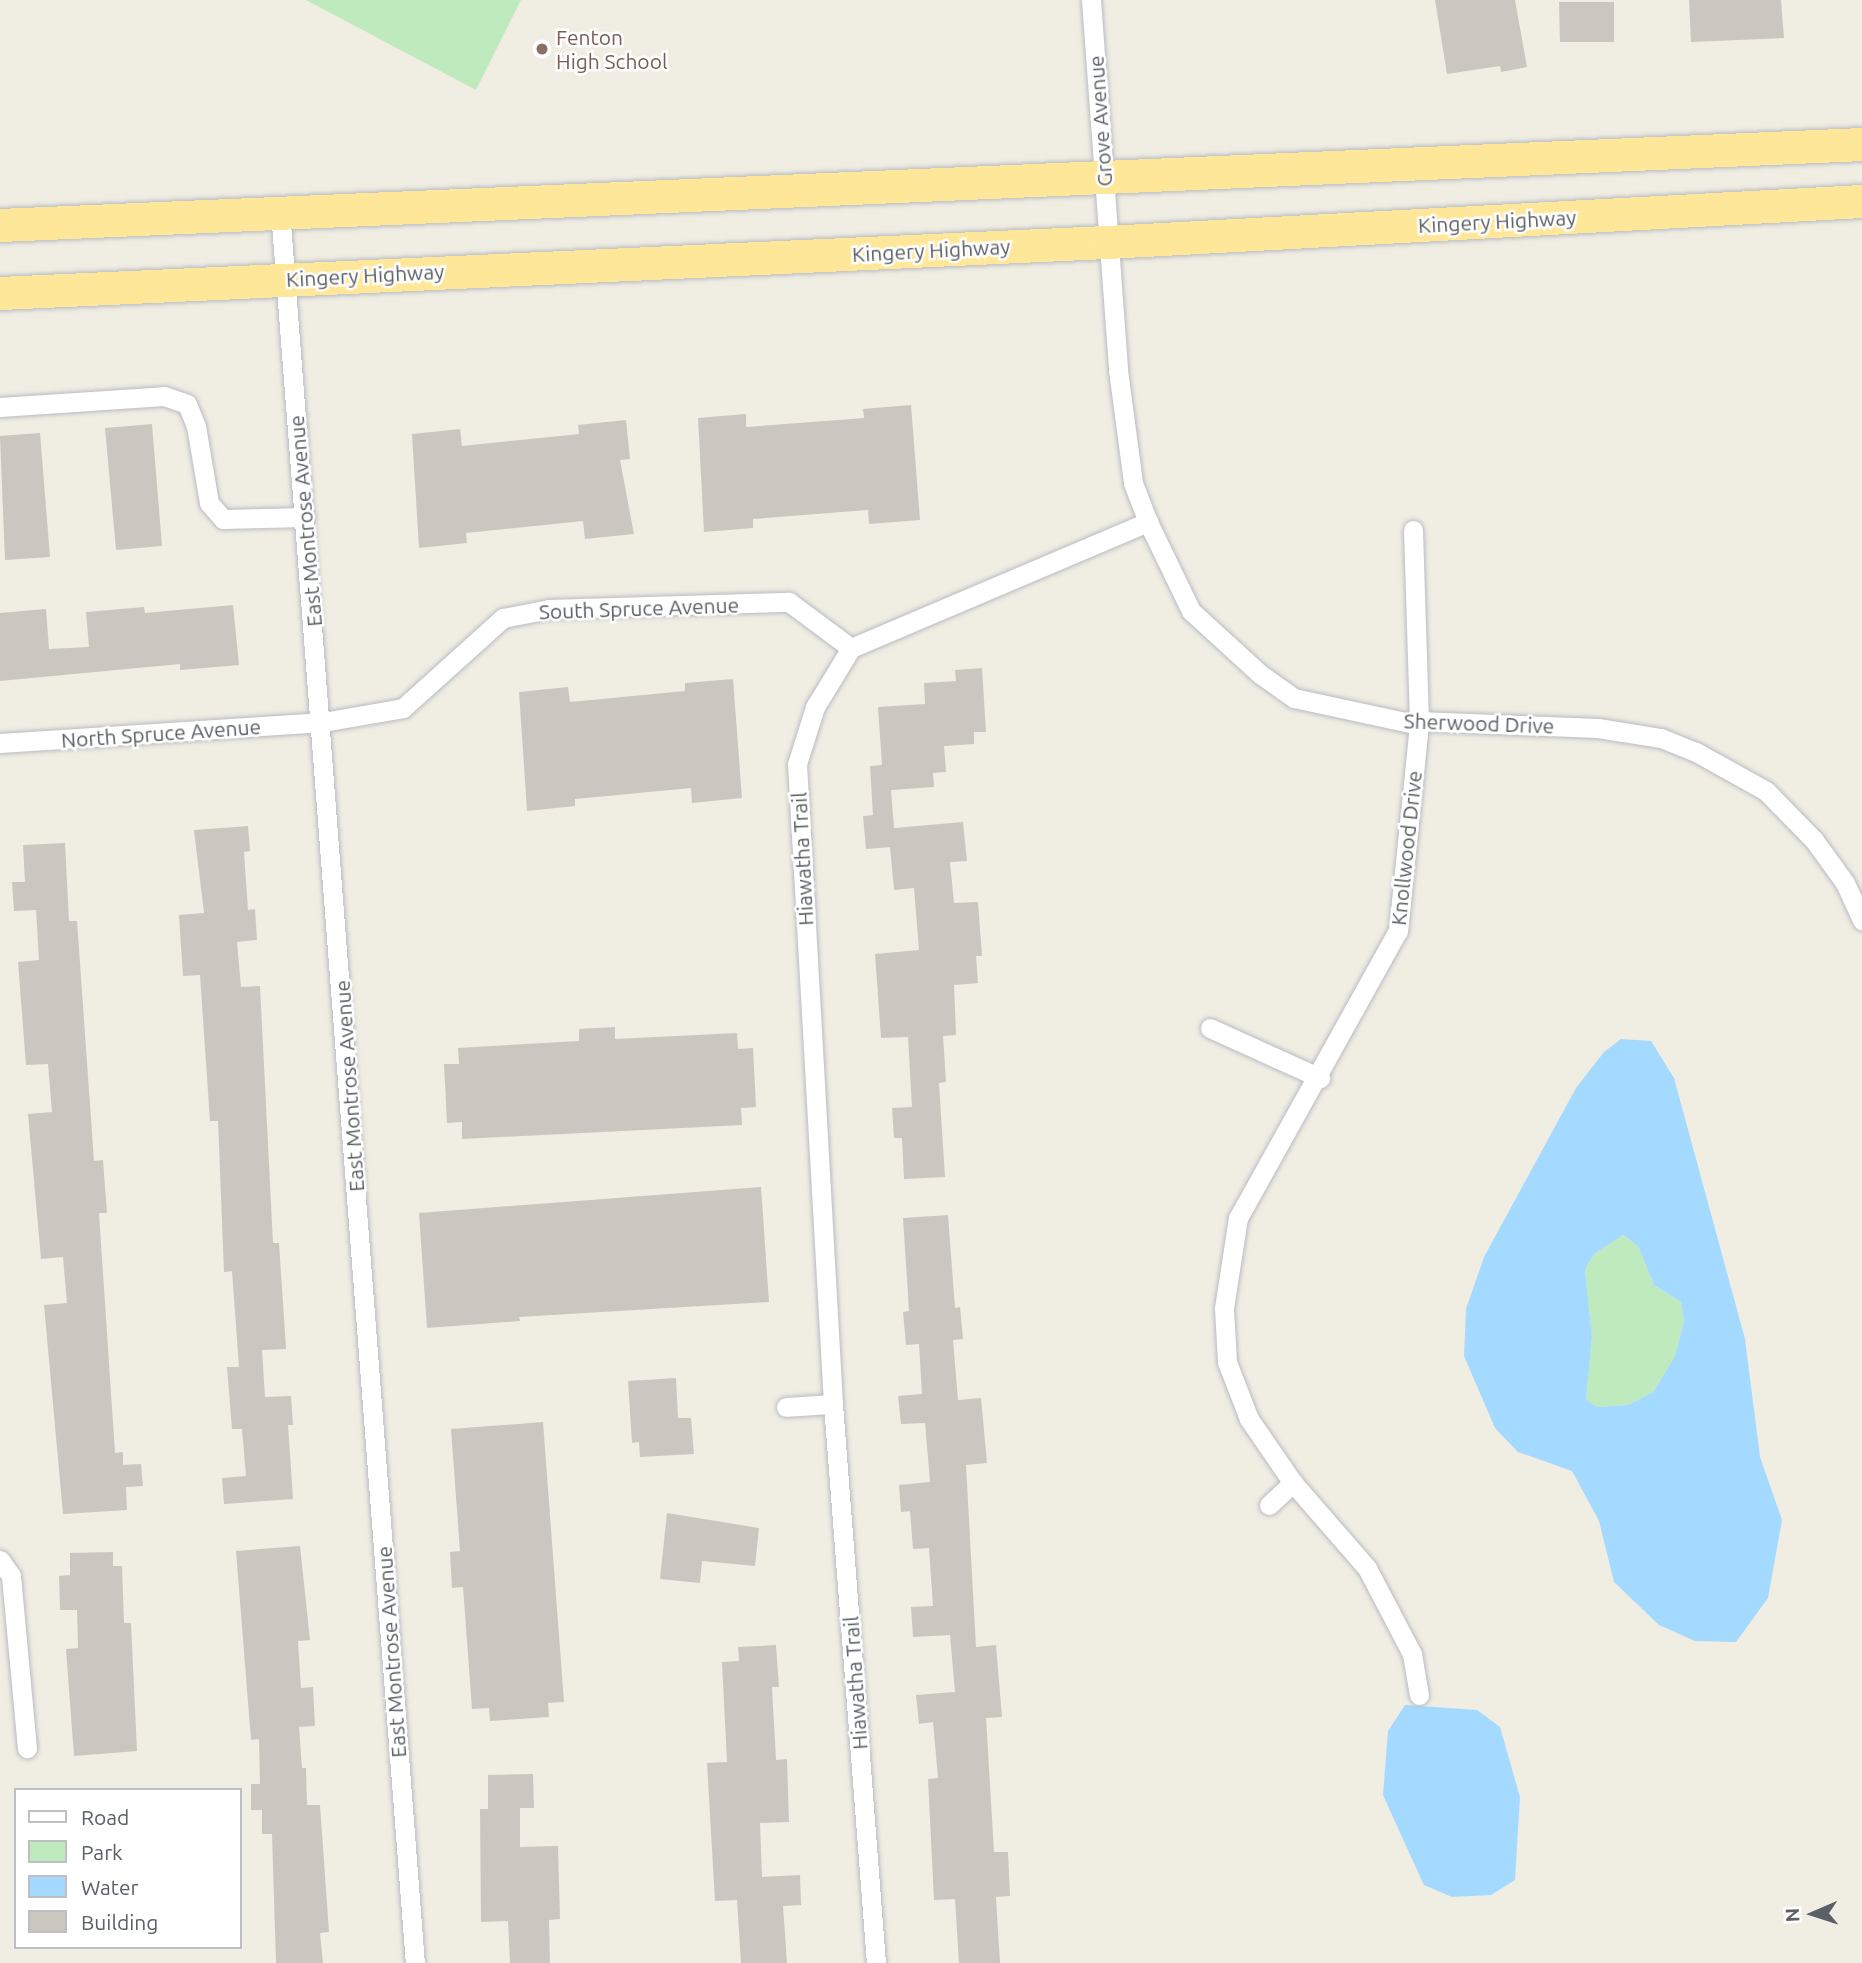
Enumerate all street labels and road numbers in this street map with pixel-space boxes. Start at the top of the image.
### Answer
street label: Grove Avenue [1083,55,1117,187]
street label: Kingery Highway [1417,204,1577,238]
street label: Kingery Highway [851,233,1011,267]
street label: Kingery Highway [285,258,445,292]
street label: East Montrose Avenue [283,414,327,628]
street label: South Spruce Avenue [538,592,740,624]
street label: Sherwood Drive [1403,708,1555,738]
street label: North Spruce Avenue [60,713,262,753]
street label: Knollwood Drive [1385,769,1427,927]
street label: Hiawatha Trail [786,792,818,926]
street label: East Montrose Avenue [329,979,369,1193]
street label: East Montrose Avenue [371,1545,411,1759]
street label: Hiawatha Trail [838,1615,872,1751]

